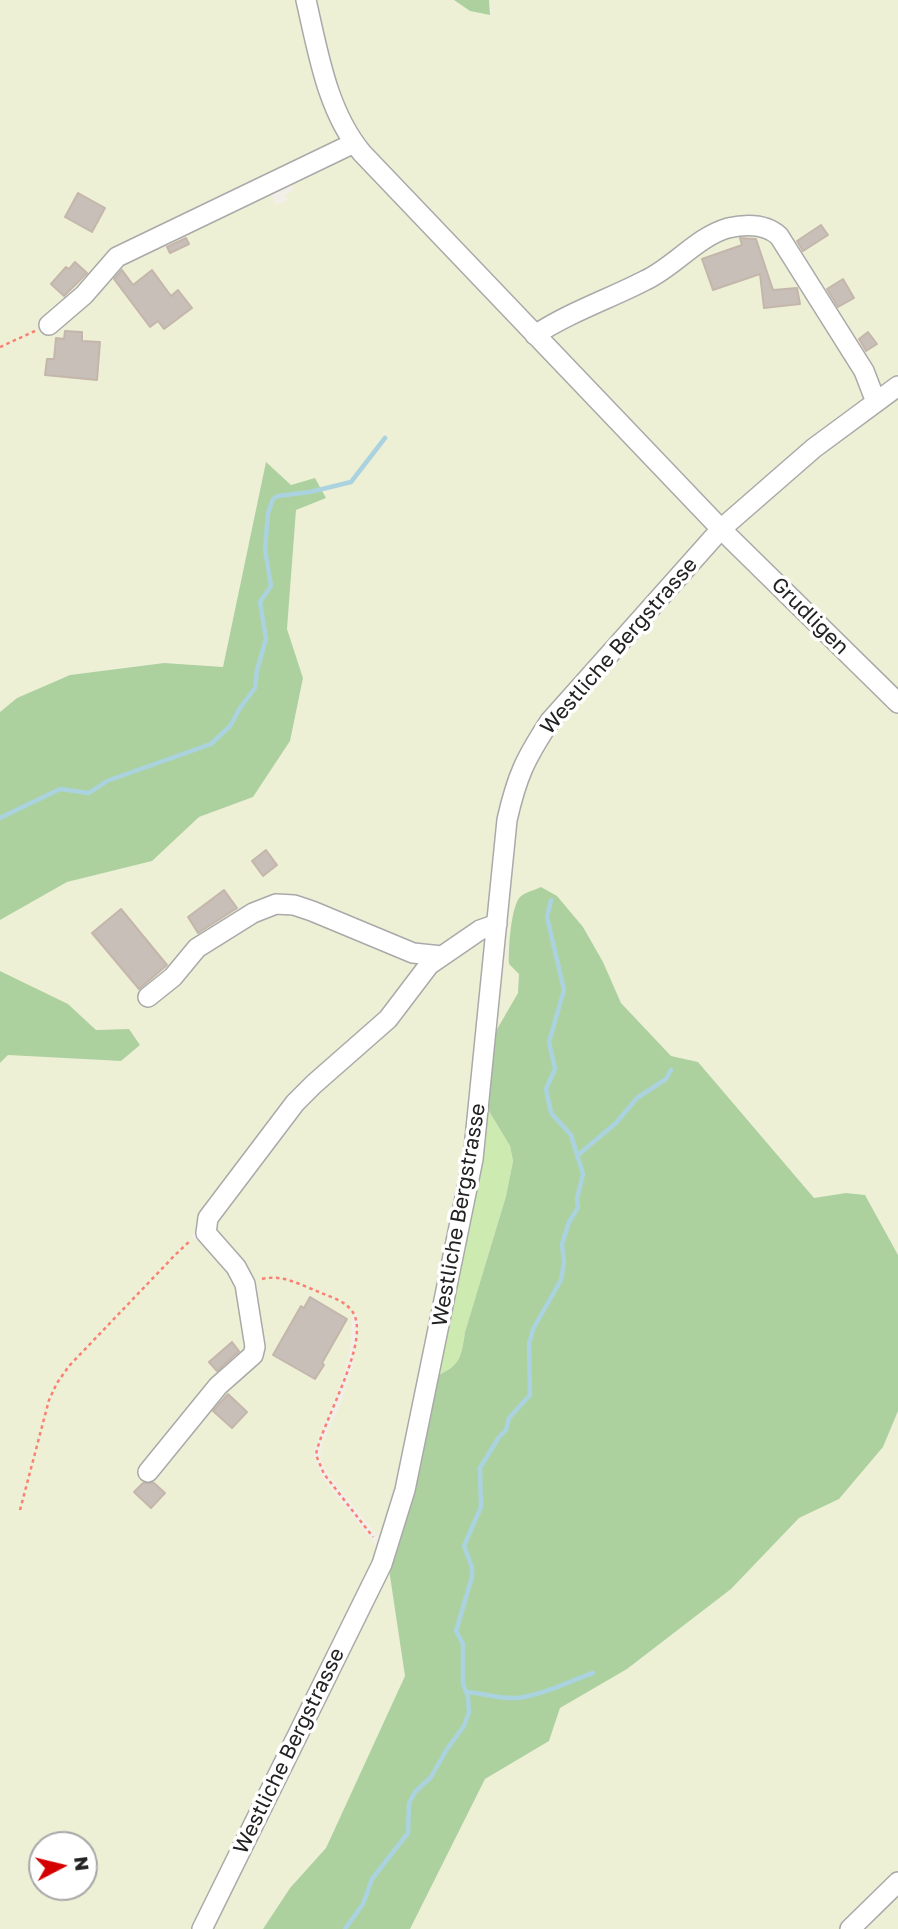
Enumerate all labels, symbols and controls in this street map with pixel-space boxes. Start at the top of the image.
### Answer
street label: Westliche Bergstrasse [535,552,703,740]
street label: Grudligen [766,572,854,660]
street label: Westliche Bergstrasse [427,1101,491,1329]
street label: Westliche Bergstrasse [228,1644,350,1858]
north arrow [28,1831,98,1901]
text: N [70,1855,95,1872]

